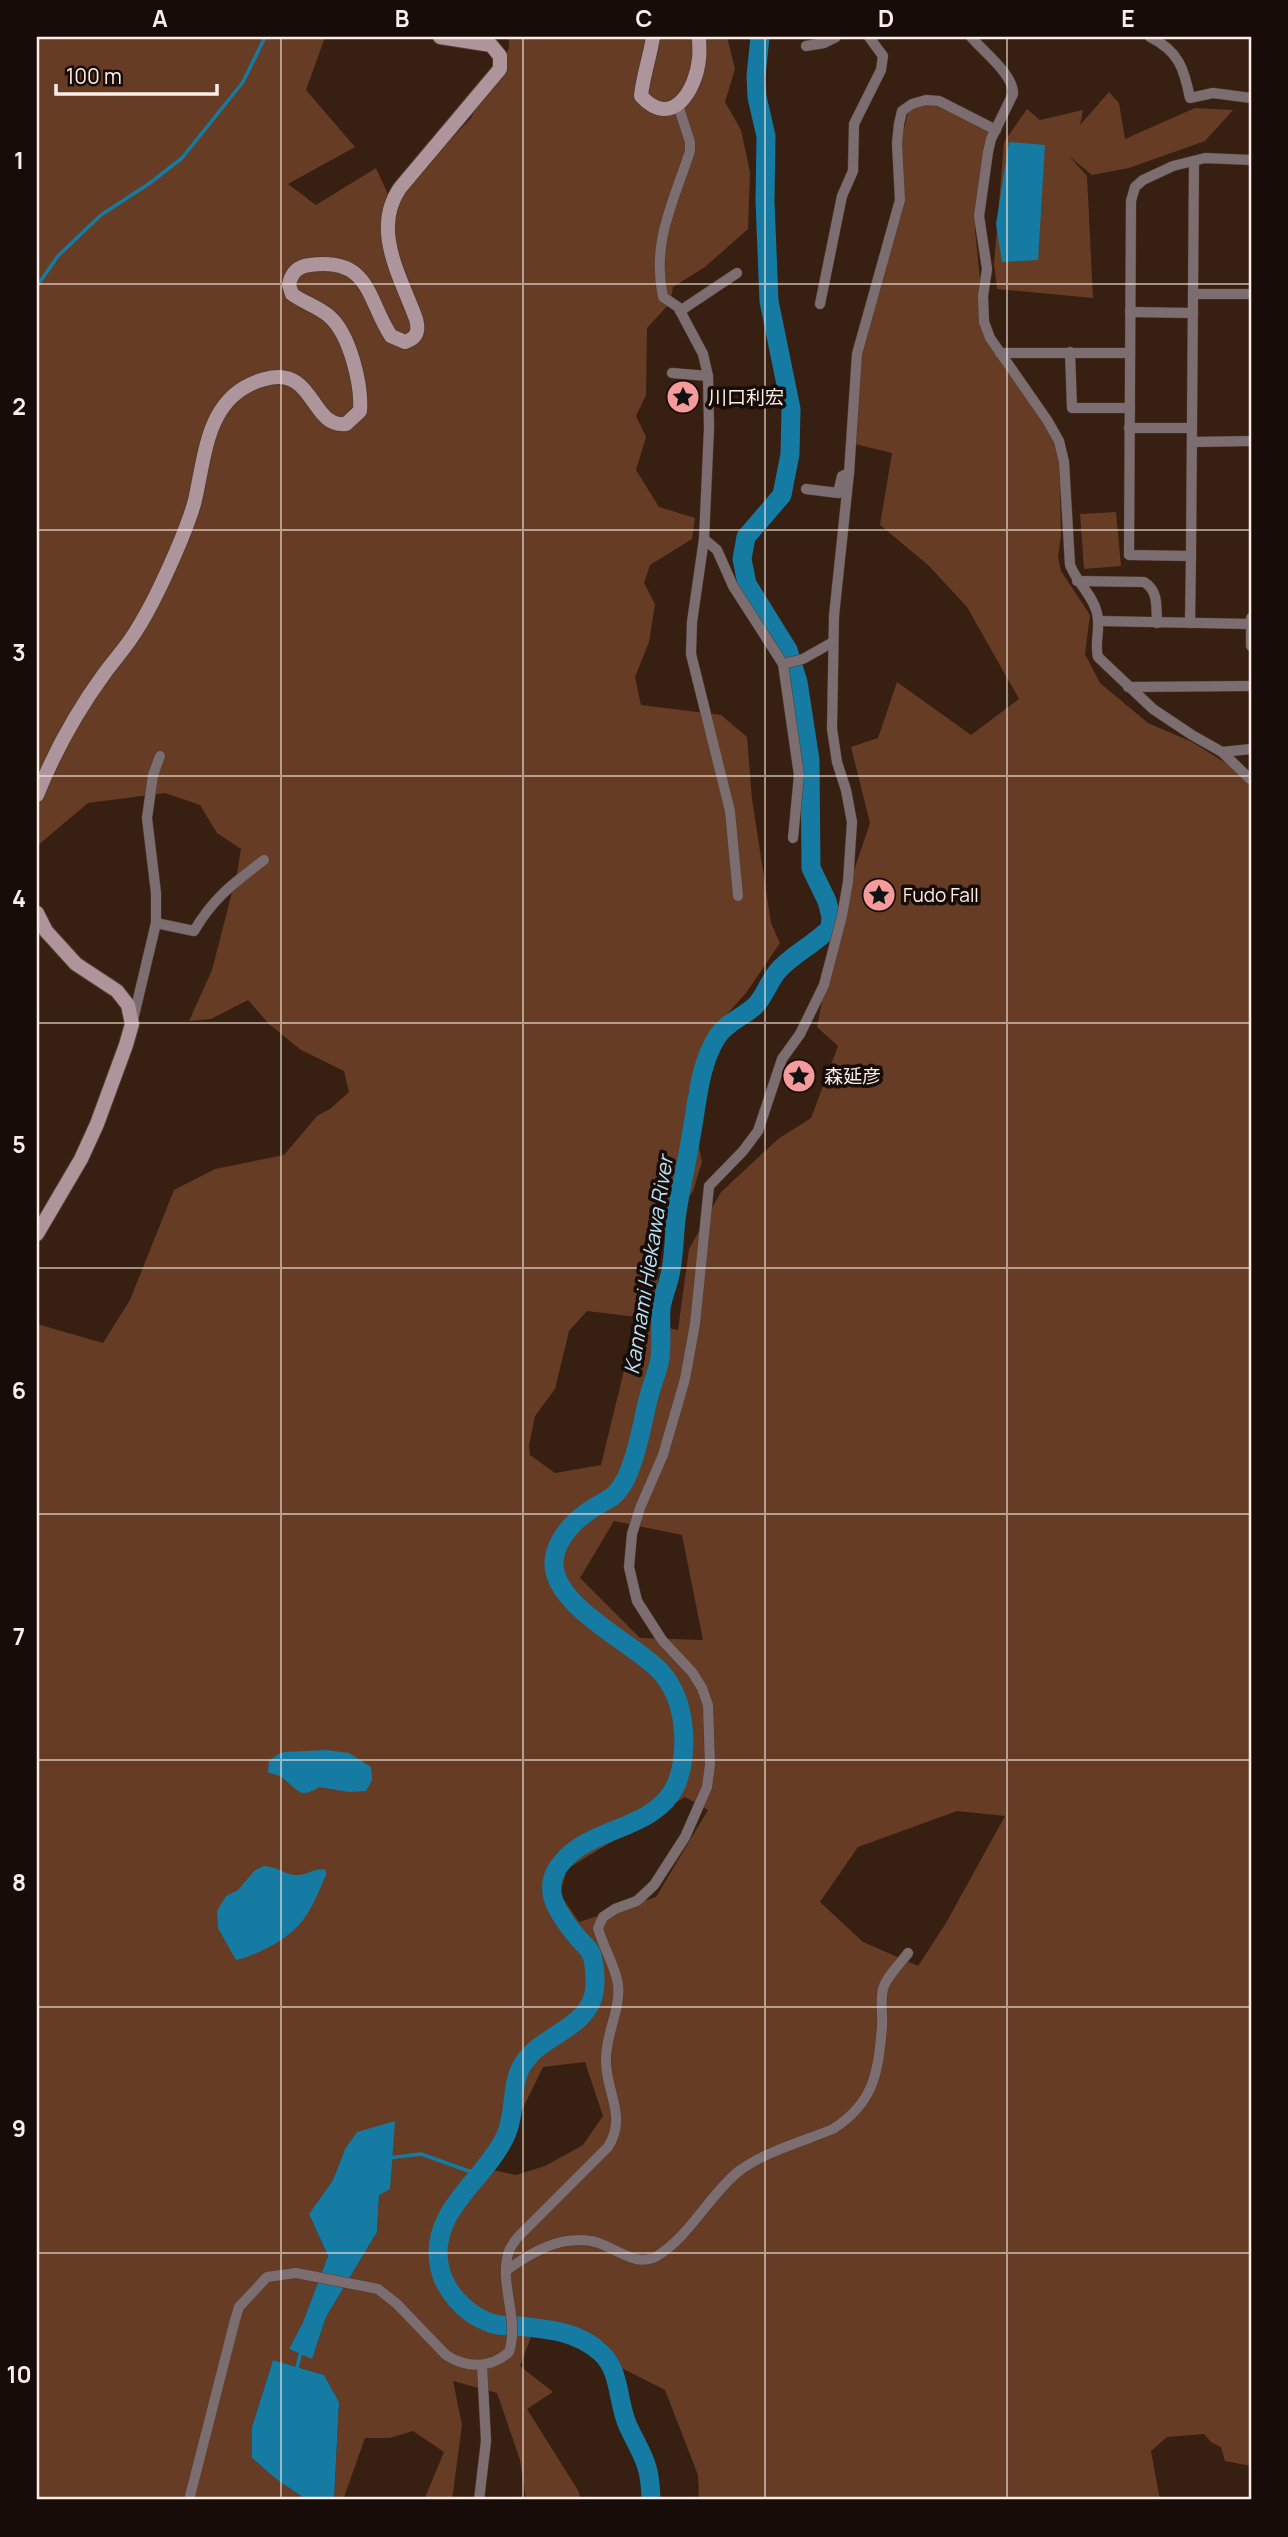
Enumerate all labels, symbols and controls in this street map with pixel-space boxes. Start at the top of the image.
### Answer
text: A [152,2,168,34]
text: B [395,2,409,34]
text: C [636,2,653,34]
text: D [878,2,894,34]
text: E [1121,2,1135,34]
scale bar [56,52,217,96]
text: 100 m [66,62,122,90]
text: 1 [14,144,24,176]
place icon: 川口利宏 [664,378,702,416]
place label: 川口利宏 [708,384,784,410]
text: 2 [12,390,26,422]
text: 3 [12,636,26,668]
place icon: Fudo Fall [860,876,898,914]
text: 4 [12,882,26,914]
place label: Fudo Fall [903,882,979,908]
place icon: 森延彦 [780,1057,818,1095]
place label: 森延彦 [824,1063,881,1089]
text: 5 [12,1128,26,1160]
water label: Kannami Hiekawa River [617,1152,679,1376]
text: 6 [12,1374,26,1406]
text: 7 [13,1620,25,1652]
text: 8 [12,1866,26,1898]
text: 9 [12,2112,26,2144]
text: 10 [6,2358,32,2390]

